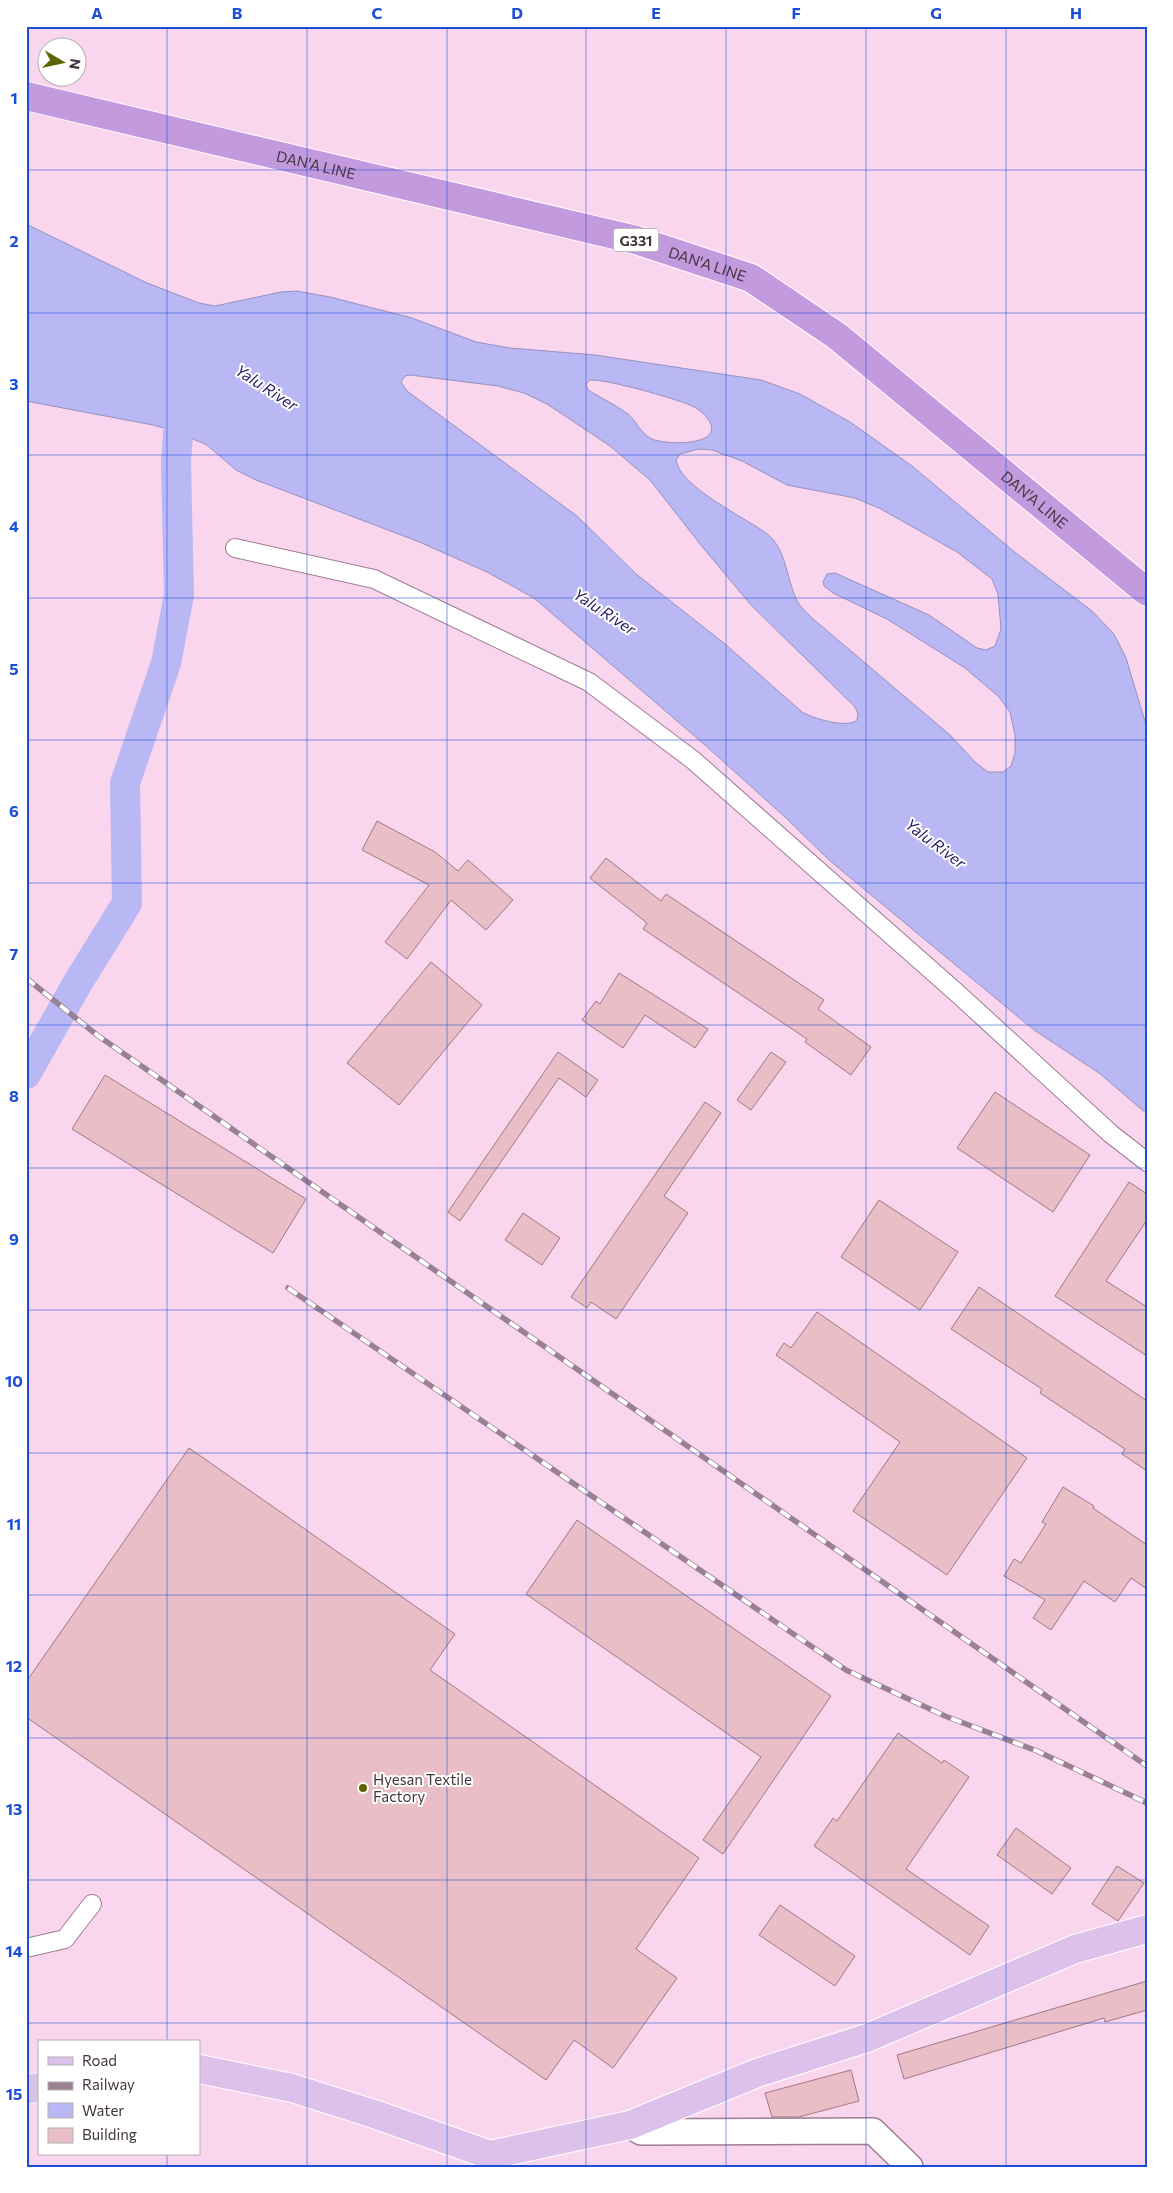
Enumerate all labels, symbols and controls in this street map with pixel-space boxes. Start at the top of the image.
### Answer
text: A [91,3,103,22]
text: B [232,3,243,22]
text: C [372,3,383,22]
text: D [511,3,523,22]
text: E [651,3,661,22]
text: F [791,3,801,22]
text: G [930,3,942,22]
text: H [1070,3,1082,22]
north arrow [38,38,88,88]
text: N [66,58,85,71]
text: 1 [10,88,18,107]
street label: DAN'A LINE [275,146,357,183]
road number: G331 [614,228,658,252]
text: 2 [9,231,19,250]
street label: DAN'A LINE [666,242,749,285]
water label: Yalu River [232,360,302,415]
text: 3 [9,374,19,393]
street label: DAN'A LINE [998,467,1072,532]
text: 4 [9,516,19,535]
water label: Yalu River [570,584,640,639]
text: 5 [9,659,19,678]
text: 6 [9,801,19,820]
water label: Yalu River [902,814,971,872]
text: 7 [10,944,19,963]
text: 8 [9,1086,19,1105]
text: 9 [9,1229,19,1248]
text: 10 [5,1371,23,1390]
text: 11 [7,1514,21,1533]
text: 12 [6,1656,22,1675]
place label: Hyesan Textile Factory [373,1770,472,1805]
marker: Hyesan Textile Factory [357,1782,369,1794]
text: 13 [6,1799,22,1818]
text: 14 [5,1941,23,1960]
legend [38,2040,200,2156]
text: Road [82,2051,117,2069]
text: Railway [82,2075,135,2093]
text: 15 [6,2084,22,2103]
text: Water [82,2101,124,2119]
text: Building [82,2125,137,2143]

